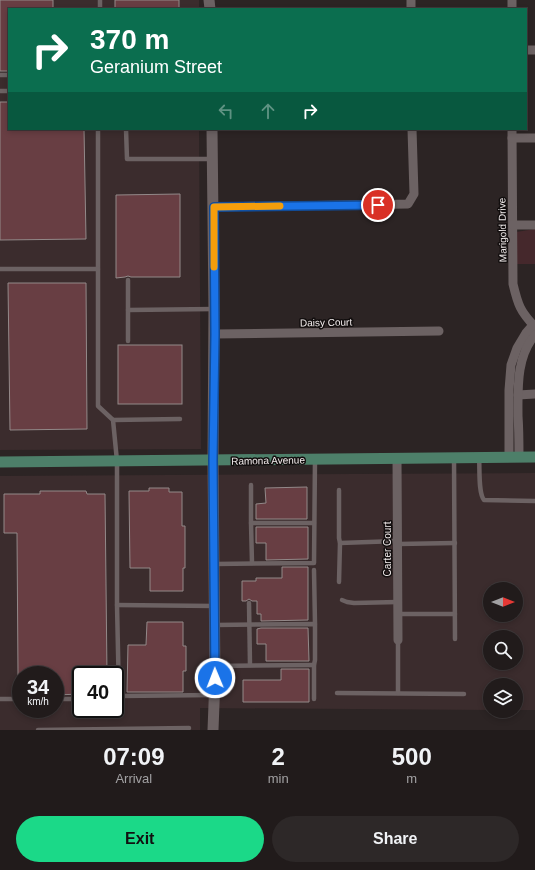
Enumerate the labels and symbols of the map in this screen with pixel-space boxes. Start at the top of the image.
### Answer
pin [361,188,395,222]
street label: Marigold Drive [496,197,509,262]
street label: Daisy Court [300,317,352,328]
street label: Ramona Avenue [231,454,305,467]
street label: Carter Court [382,521,393,577]
north arrow [483,582,523,622]
position arrow [194,657,236,699]
speed limit sign: 40 [72,666,124,718]

